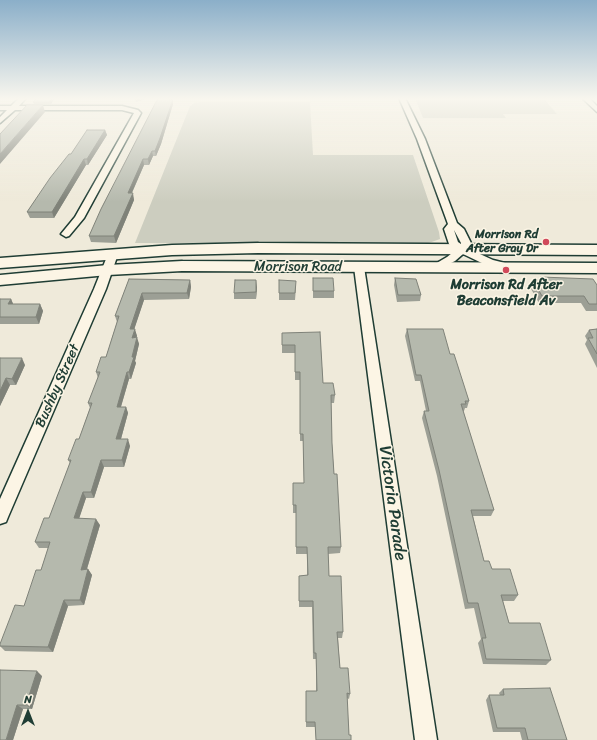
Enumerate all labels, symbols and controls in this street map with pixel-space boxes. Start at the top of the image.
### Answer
place label: Morrison Rd After Gray Dr [466,228,538,256]
marker: Morrison Rd After Gray Dr [541,237,551,247]
street label: Morrison Road [254,259,342,275]
marker: Morrison Rd After Beaconsfield Av [501,265,511,275]
place label: Morrison Rd After Beaconsfield Av [450,277,562,310]
street label: Bushby Street [32,342,84,430]
street label: Victoria Parade [374,444,410,562]
text: N [24,690,32,709]
north arrow [8,692,48,732]

